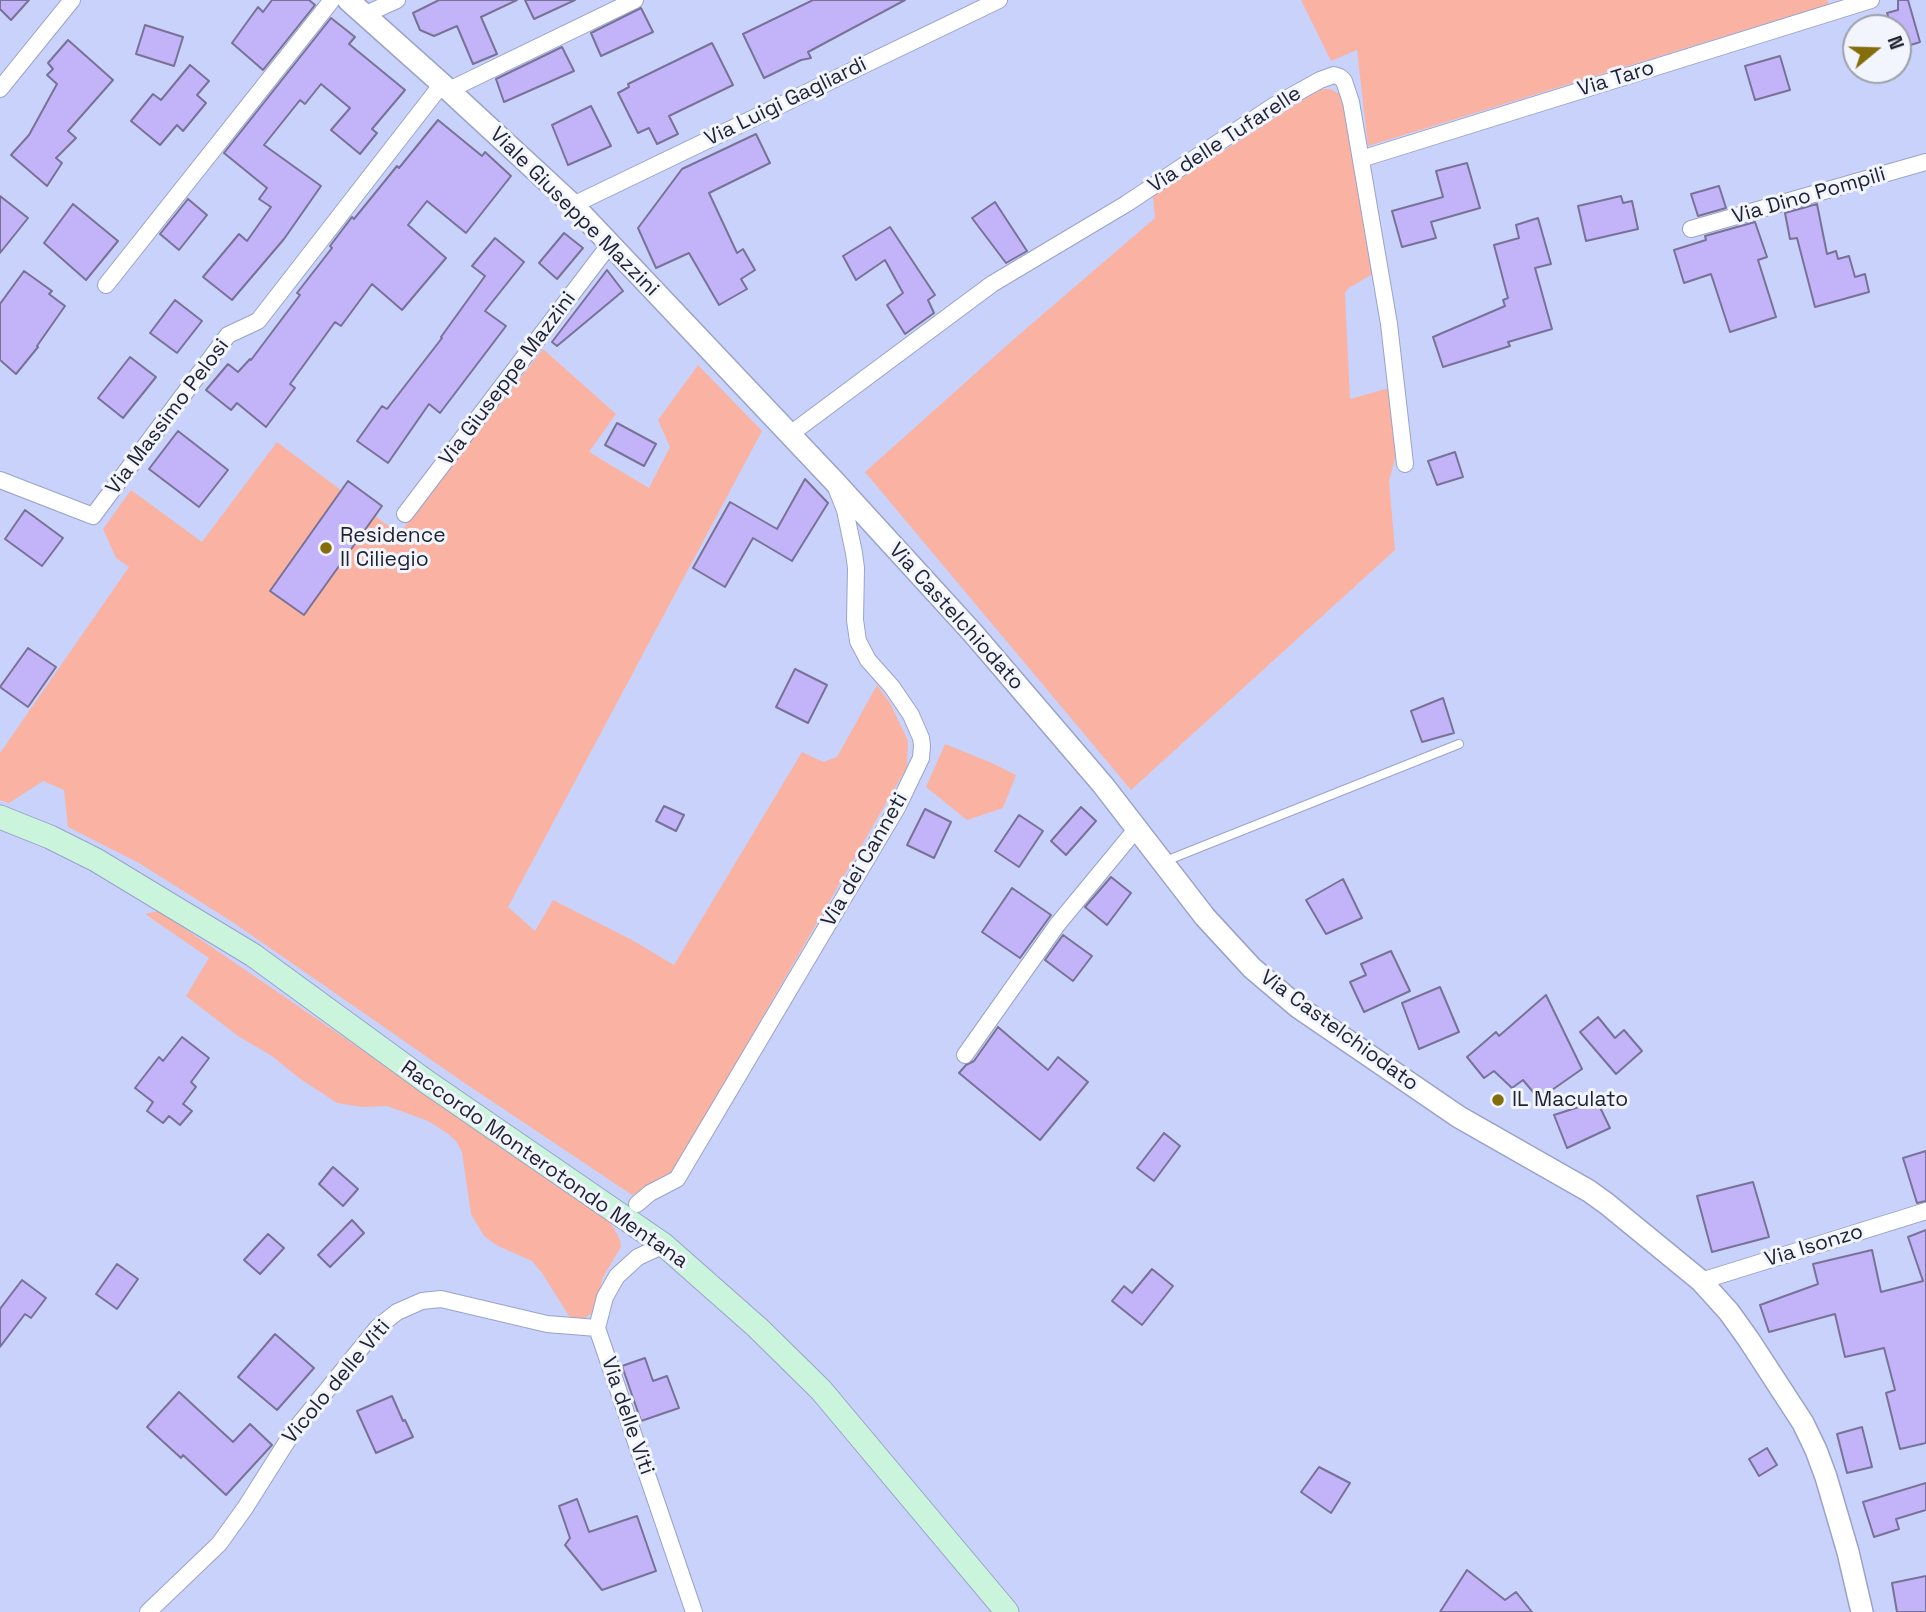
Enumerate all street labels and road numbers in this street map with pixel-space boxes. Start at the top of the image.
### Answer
street label: Via Luigi Gagliardi [701,52,871,152]
street label: Via Taro [1575,55,1657,103]
street label: Via delle Tufarelle [1144,81,1306,199]
street label: Viale Giuseppe Mazzini [484,122,664,302]
street label: Via Dino Pompili [1729,162,1889,230]
street label: Via Giuseppe Mazzini [434,287,582,471]
street label: Via Massimo Pelosi [101,334,235,500]
street label: Via Castelchiodato [883,538,1029,696]
street label: Via dei Canneti [817,789,913,931]
street label: Via Castelchiodato [1255,965,1423,1097]
street label: Raccordo Monterotondo Mentana [395,1056,693,1274]
street label: Via Isonzo [1762,1219,1866,1273]
street label: Vicolo delle Viti [278,1315,396,1449]
street label: Via delle Viti [595,1354,659,1478]

